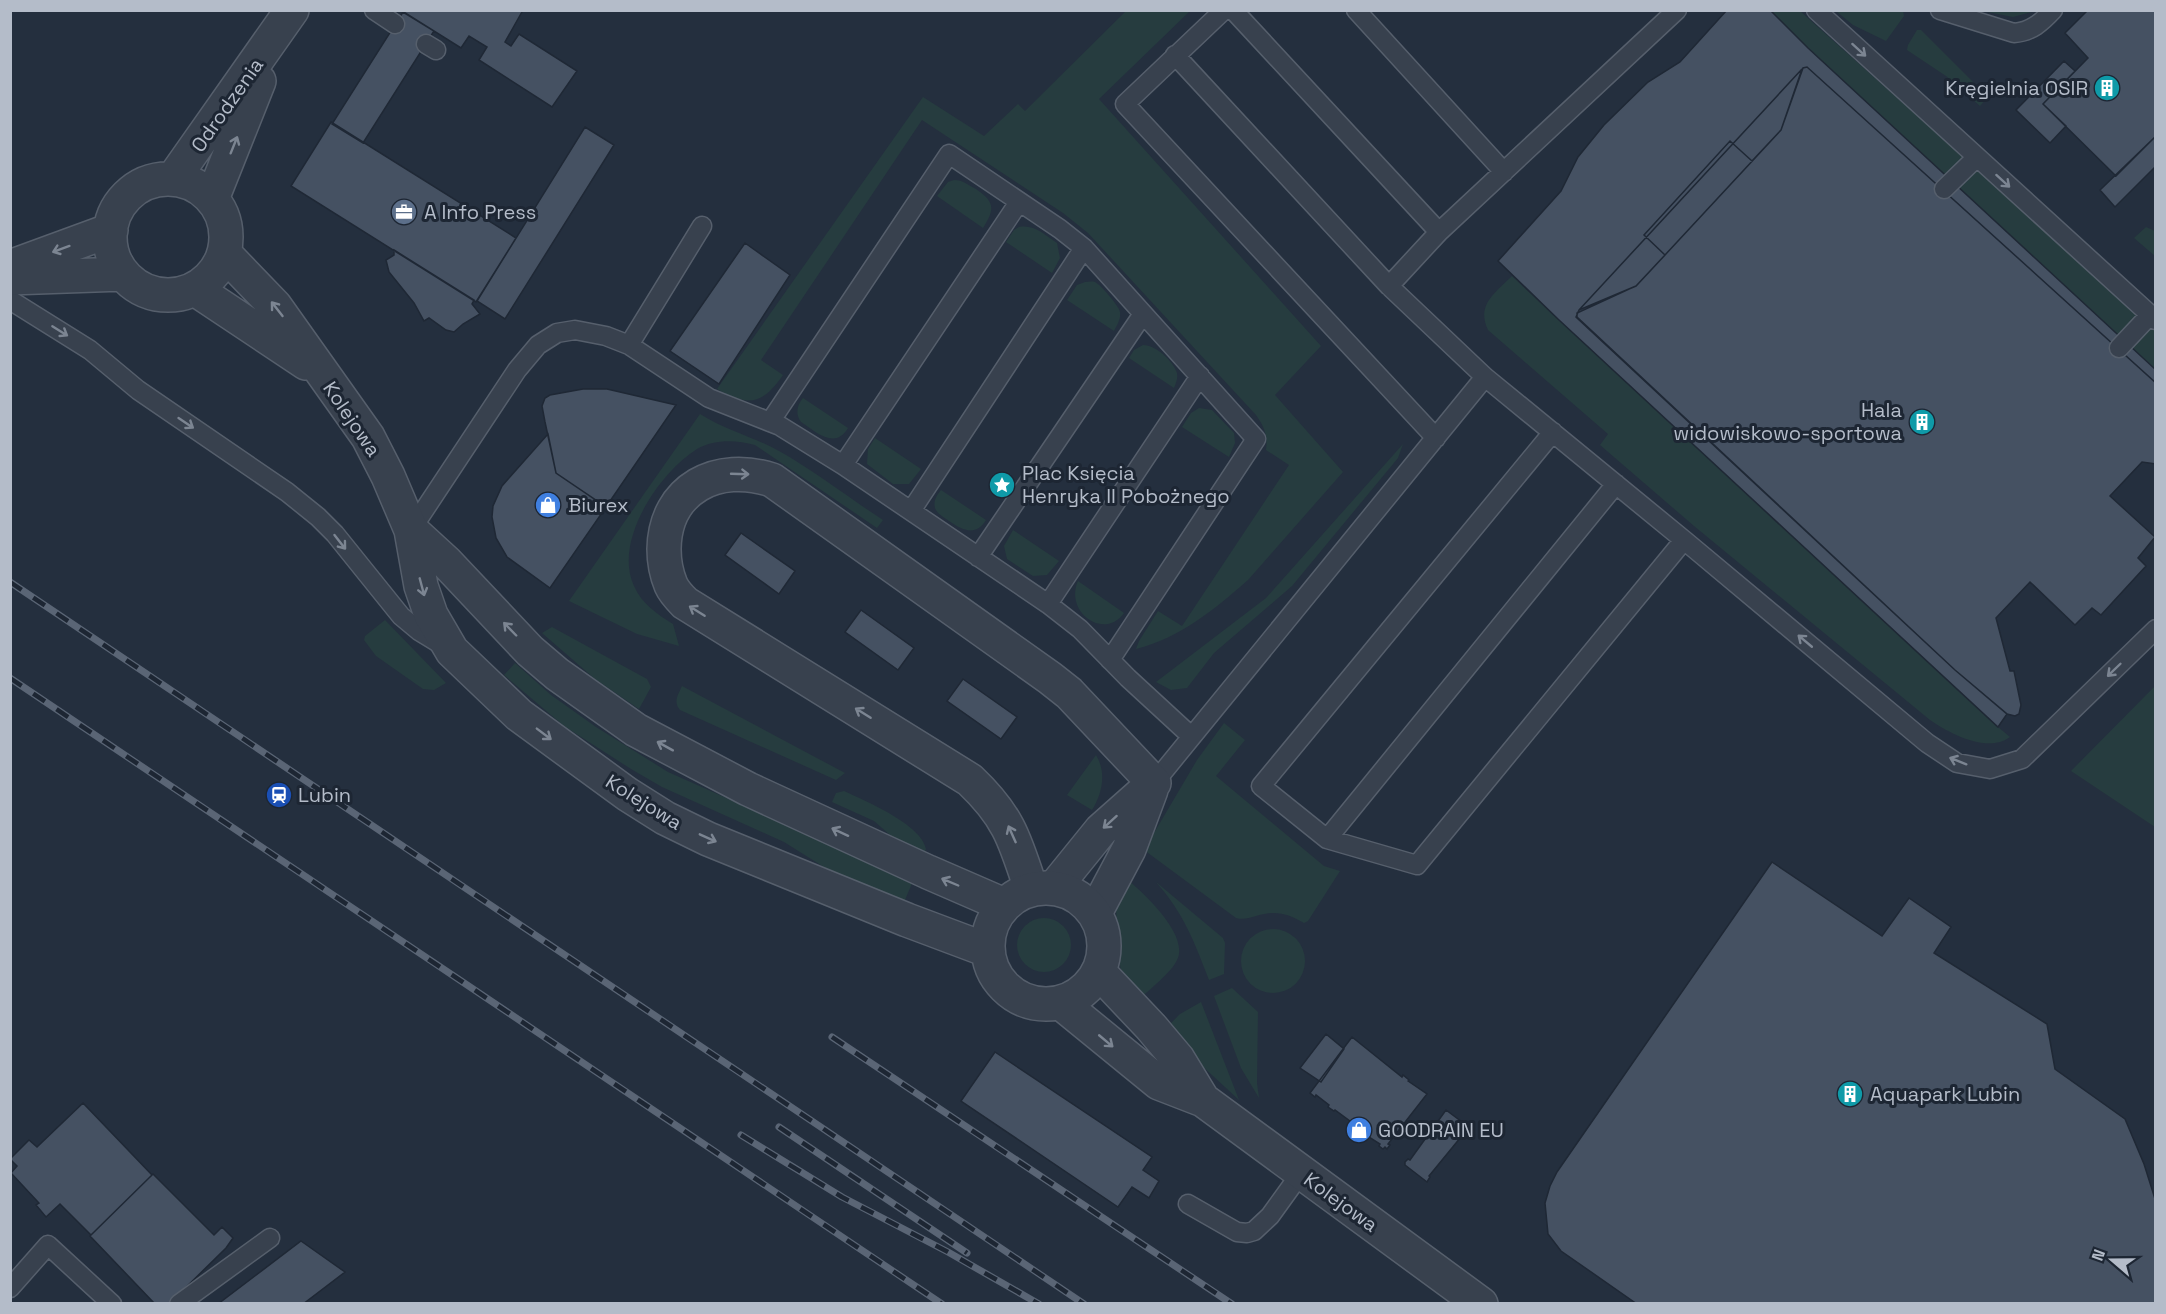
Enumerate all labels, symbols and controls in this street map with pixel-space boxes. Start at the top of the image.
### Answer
one-way arrow [1852,43,1867,57]
street label: Odrodzenia [185,53,269,157]
building icon: Kręgielnia OSIR [2092,73,2122,103]
place label: Kręgielnia OSIR [1945,75,2088,101]
one-way arrow [229,136,240,154]
one-way arrow [1996,174,2011,188]
office icon: A Info Press [389,197,419,227]
place label: A Info Press [424,199,536,225]
one-way arrow [52,244,71,255]
one-way arrow [271,301,284,317]
one-way arrow [51,326,68,338]
street label: Kolejowa [317,376,387,462]
place label: Hala widowiskowo-sportowa [1673,397,1902,446]
building icon: Hala widowiskowo-sportowa [1907,407,1937,437]
one-way arrow [177,417,194,429]
place label: Plac Księcia Henryka II Pobożnego [1022,460,1230,509]
one-way arrow [729,469,749,480]
place icon: Plac Księcia Henryka II Pobożnego [987,470,1017,500]
shop icon: Biurex [533,490,563,520]
place label: Biurex [568,492,629,518]
one-way arrow [334,533,347,549]
one-way arrow [417,577,428,596]
one-way arrow [689,605,706,617]
one-way arrow [503,622,517,637]
one-way arrow [1798,634,1813,648]
one-way arrow [2106,663,2121,677]
one-way arrow [855,706,872,718]
one-way arrow [536,727,552,740]
one-way arrow [657,740,674,752]
one-way arrow [1949,755,1967,766]
street label: Kolejowa [601,768,687,836]
station icon: Lubin [264,780,294,810]
place label: Lubin [298,782,351,808]
one-way arrow [1103,815,1118,829]
one-way arrow [831,825,849,837]
one-way arrow [1005,825,1016,843]
one-way arrow [699,834,717,845]
one-way arrow [941,876,959,887]
one-way arrow [1098,1034,1114,1047]
building icon: Aquapark Lubin [1835,1079,1865,1109]
place label: Aquapark Lubin [1870,1081,2020,1107]
shop icon: GOODRAIN EU [1344,1115,1374,1145]
place label: GOODRAIN EU [1378,1117,1504,1143]
street label: Kolejowa [1299,1166,1383,1238]
north arrow [2082,1230,2142,1290]
text: N [2087,1246,2110,1264]

